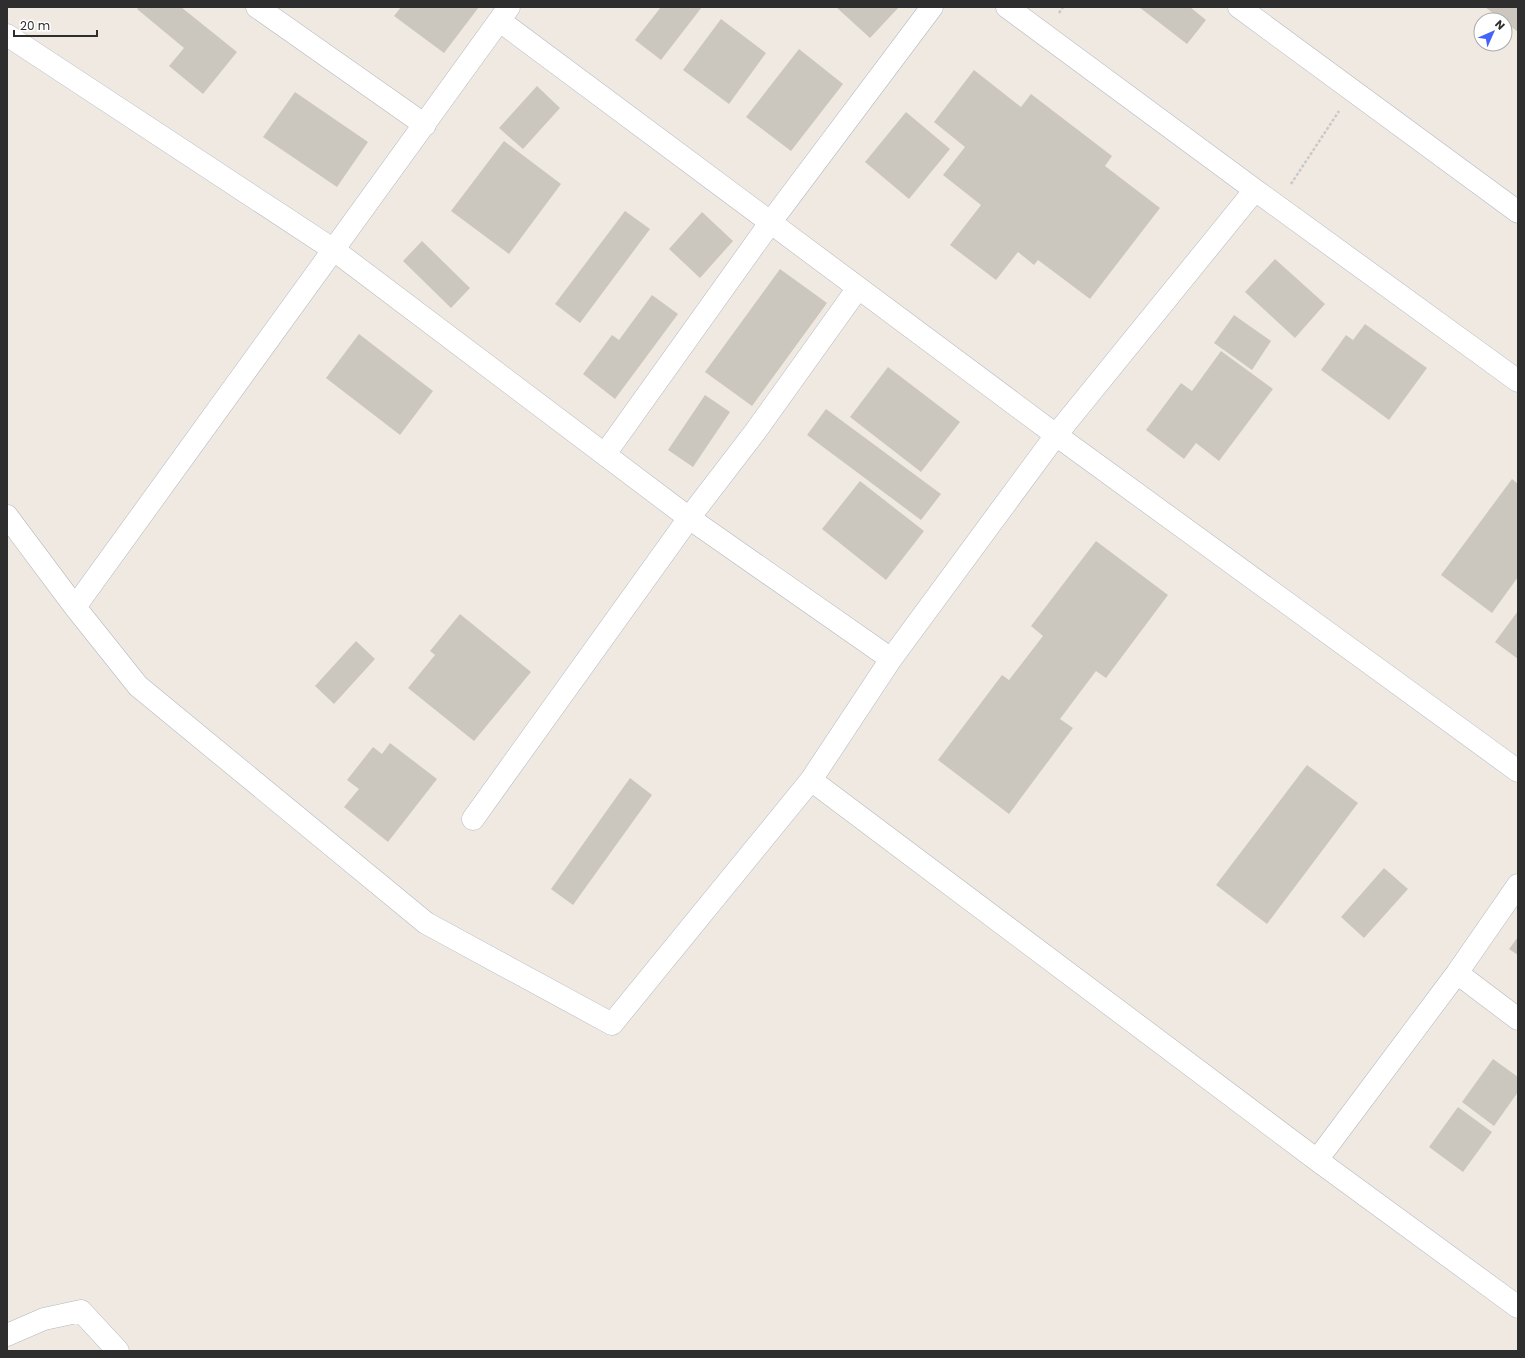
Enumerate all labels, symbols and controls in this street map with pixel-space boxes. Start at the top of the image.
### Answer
scale bar [14,12,97,38]
north arrow [1473,12,1513,52]
text: N [1491,16,1509,34]
text: 20 m [20,17,50,34]

